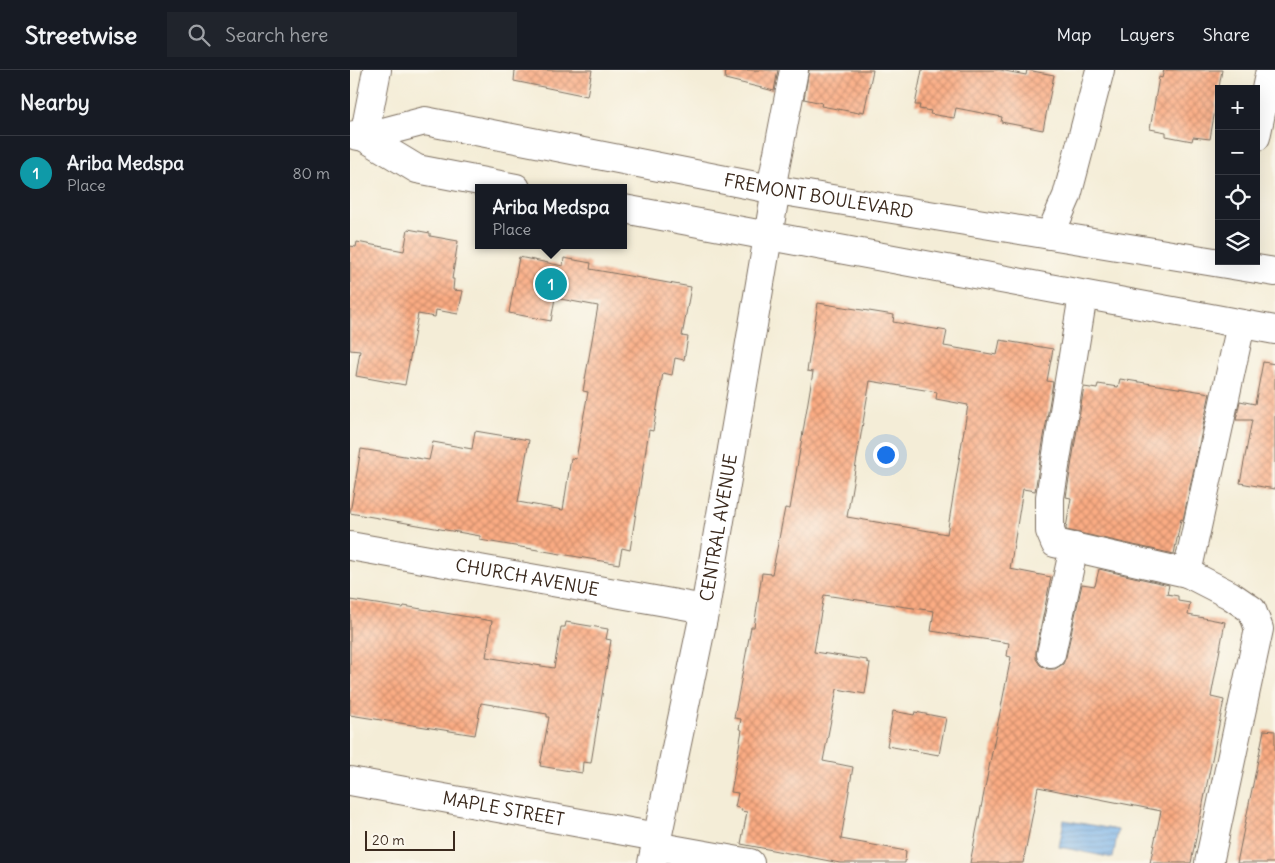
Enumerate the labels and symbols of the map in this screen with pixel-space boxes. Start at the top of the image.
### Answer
street label: FREMONT BOULEVARD [722,168,915,223]
pin: 1 [535,265,567,303]
your location [873,442,899,468]
street label: CENTRAL AVENUE [694,452,742,603]
street label: CHURCH AVENUE [454,553,601,601]
street label: MAPLE STREET [441,786,566,831]
scale bar [365,828,455,851]

